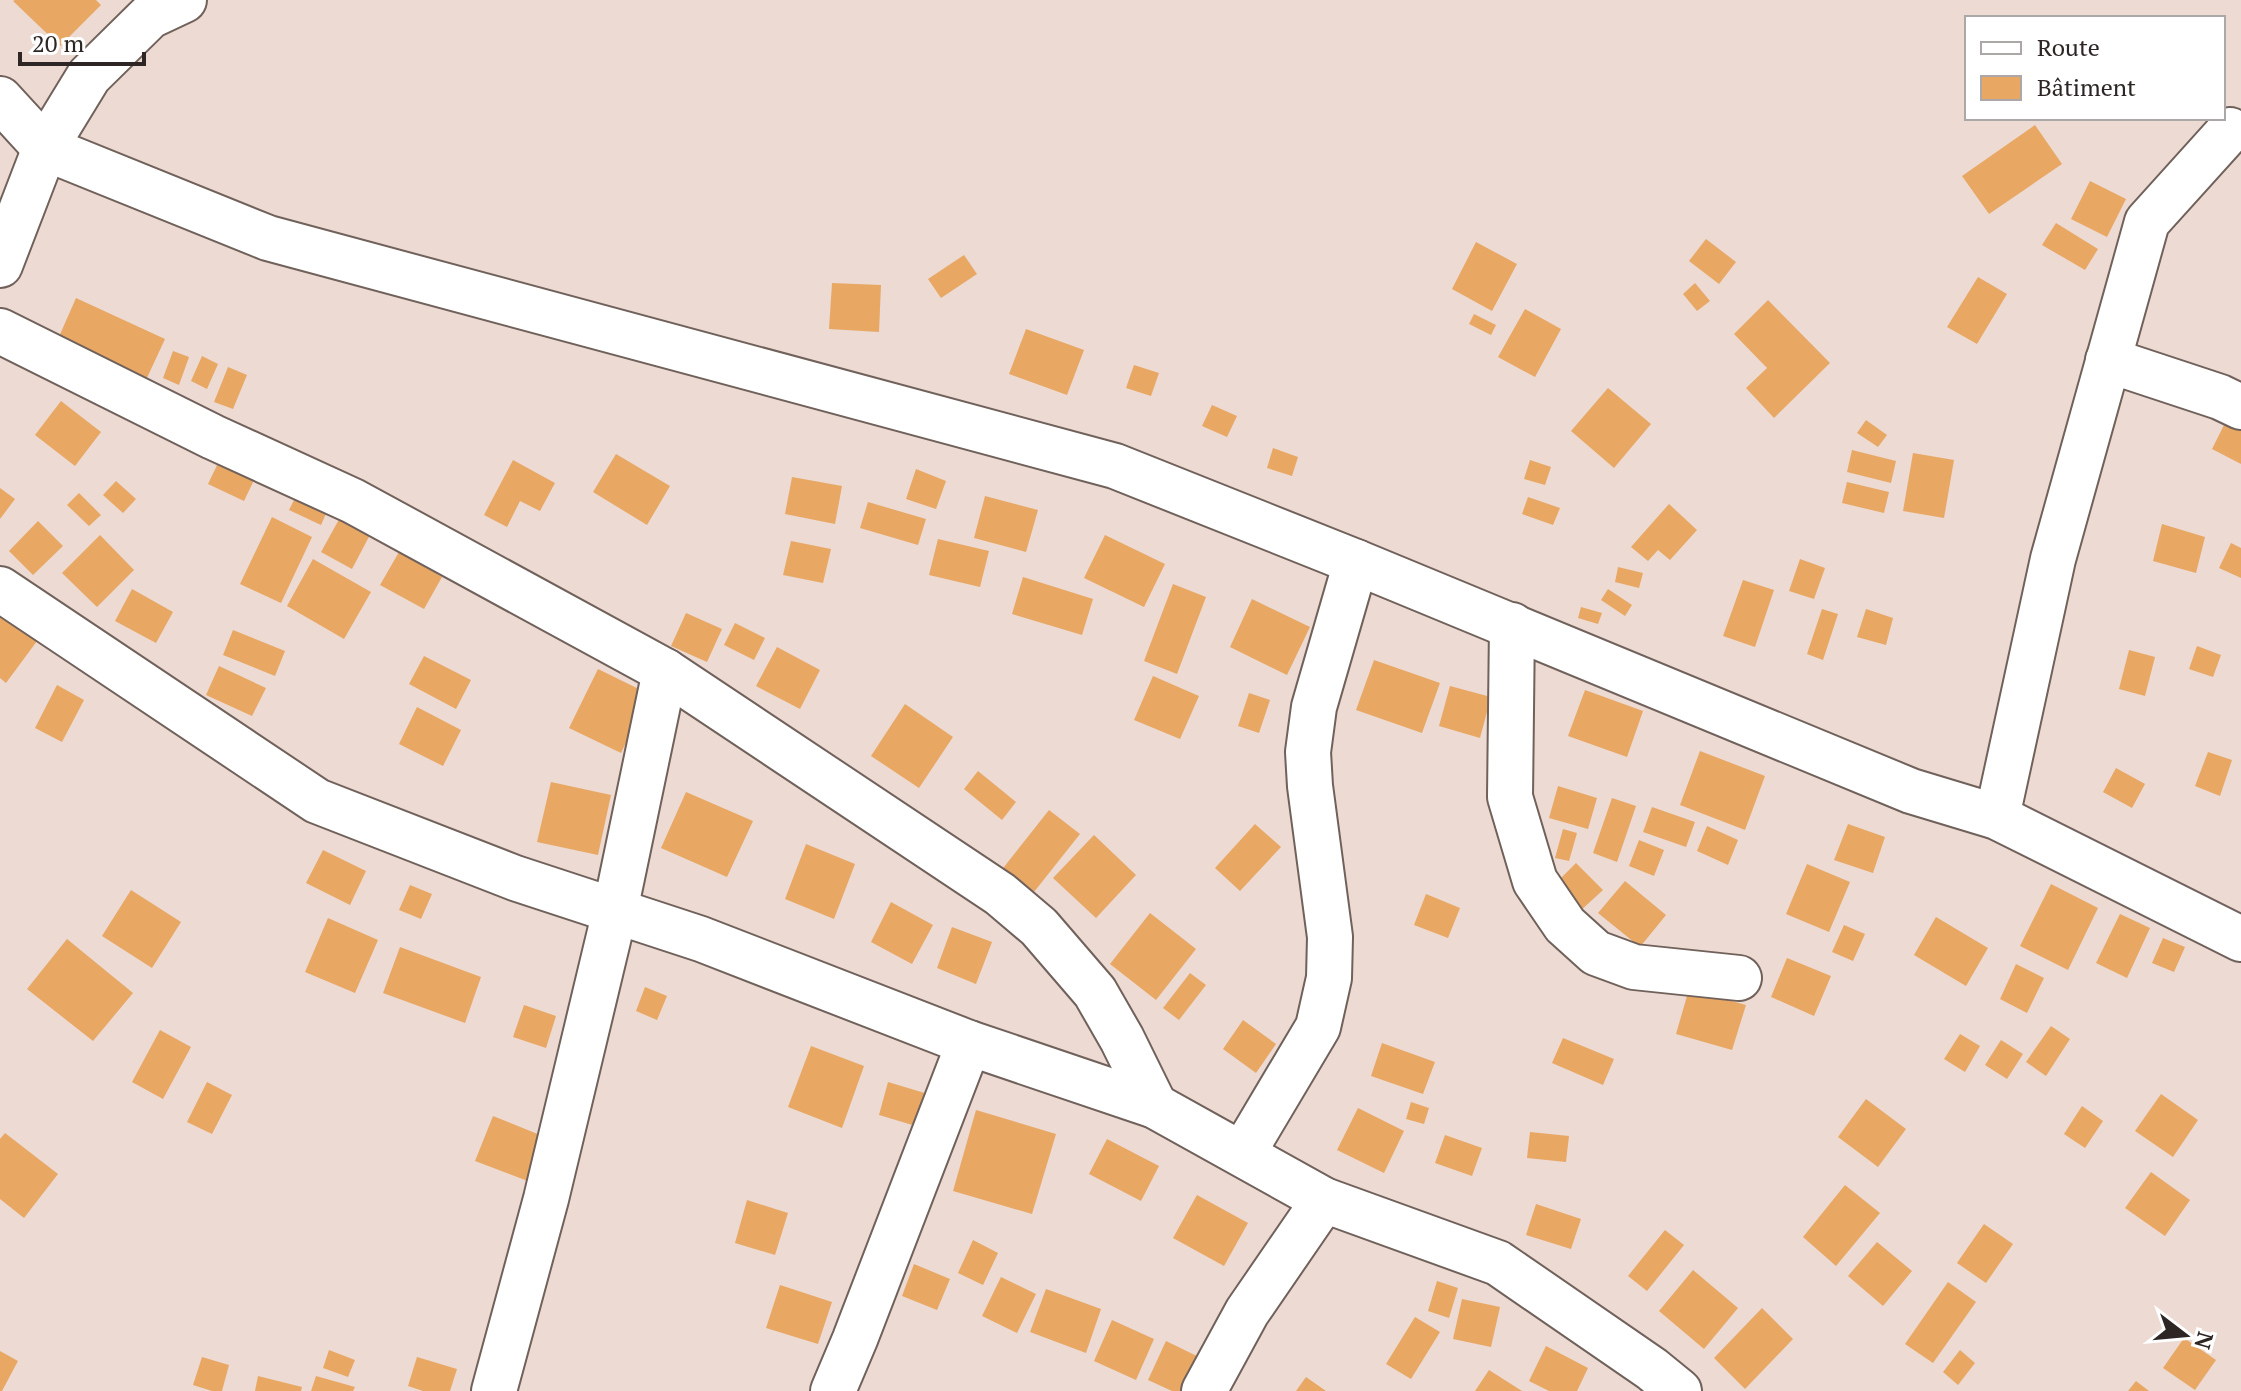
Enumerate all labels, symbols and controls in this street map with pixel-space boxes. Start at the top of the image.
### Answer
scale bar [20,16,144,66]
legend [1965,16,2225,120]
text: 20 m [32,27,84,59]
text: Route [2037,31,2100,63]
text: Bâtiment [2037,71,2136,103]
north arrow [2145,1295,2225,1375]
text: N [2188,1329,2221,1353]

